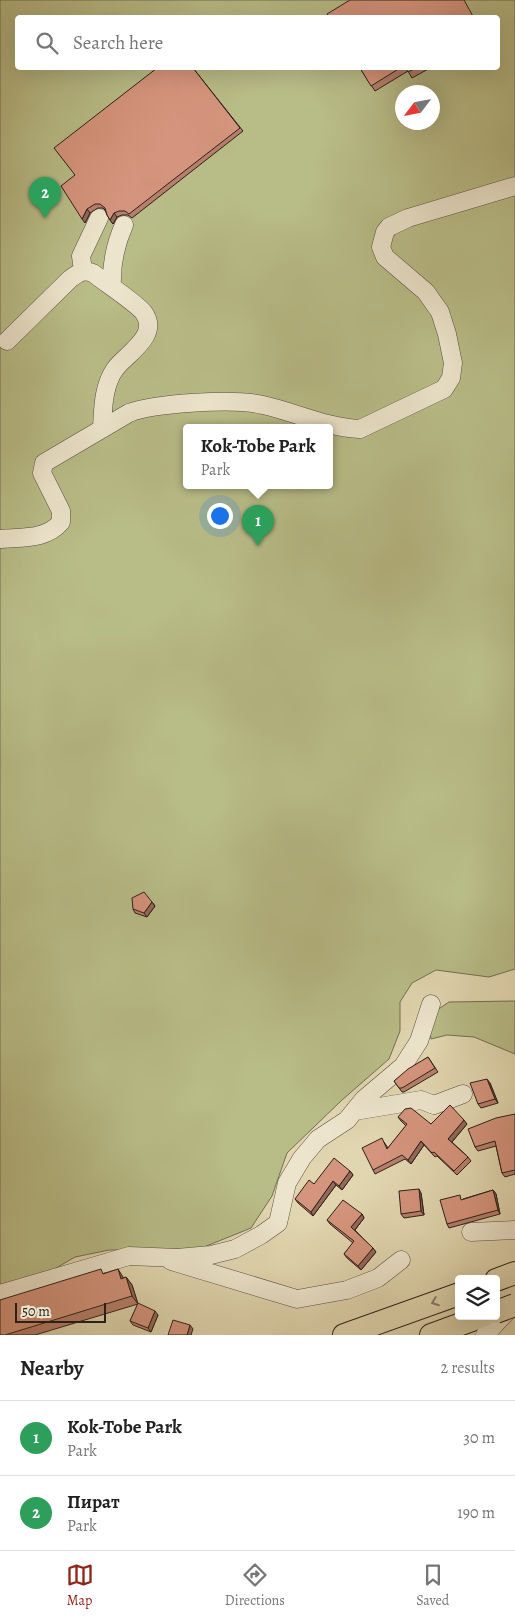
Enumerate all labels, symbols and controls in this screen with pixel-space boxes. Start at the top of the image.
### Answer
search box [15,15,500,70]
icon: search [33,29,61,57]
text: Search here [73,30,163,56]
north arrow [395,85,440,130]
pin: 2 [29,177,61,218]
popup [183,424,333,489]
text: Kok-Tobe Park [201,433,315,459]
text: Park [201,459,231,481]
your location [207,503,233,529]
pin: 1 [242,505,274,546]
map controls [455,1275,500,1320]
button: layers [455,1275,500,1320]
one-way arrow [431,1296,440,1306]
scale bar [15,1300,106,1323]
text: 50 m [22,1302,50,1321]
text: Nearby [20,1354,83,1382]
text: 2 results [440,1357,495,1379]
text: Kok-Tobe Park [67,1414,182,1440]
text: 1 [33,1427,39,1449]
text: 30 m [463,1427,495,1449]
text: Park [67,1440,97,1462]
text: Пират [67,1489,120,1515]
text: 2 [32,1502,40,1524]
text: 190 m [457,1502,495,1524]
text: Park [67,1515,97,1537]
tab: Map [66,1561,94,1610]
tab: Directions [225,1561,285,1610]
tab: Saved [416,1561,449,1610]

